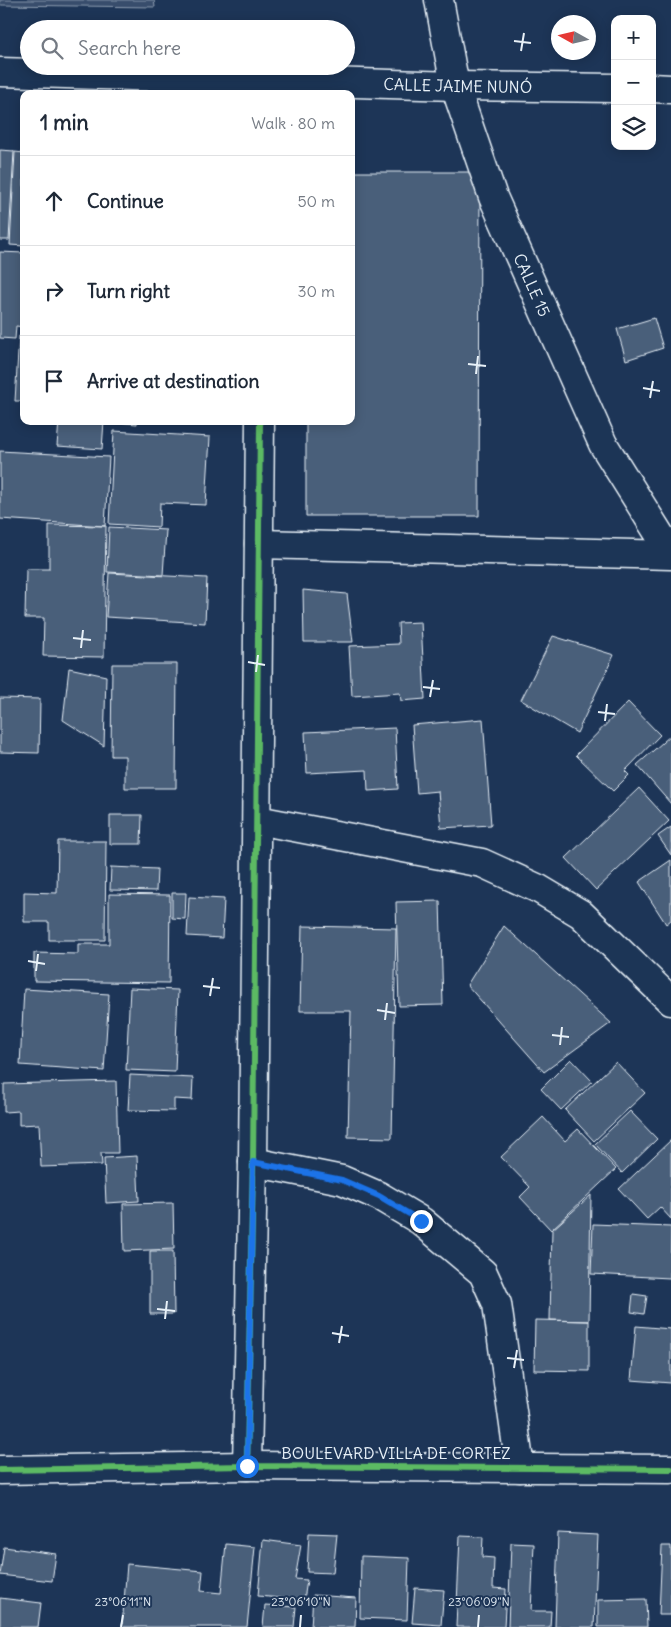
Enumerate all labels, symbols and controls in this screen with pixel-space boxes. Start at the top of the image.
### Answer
north arrow [551,15,596,60]
map controls [611,15,656,150]
button: + [611,15,656,60]
search box [20,20,355,75]
icon: search [38,34,66,62]
text: Search here [78,36,181,60]
button: − [611,60,656,105]
street label: CALLE JAIME NUNÓ [383,74,532,97]
button: layers [611,105,656,150]
text: 1 min [40,109,89,136]
text: Walk · 80 m [251,113,335,133]
icon: ahead [40,187,68,215]
text: Continue [87,189,164,213]
text: 50 m [297,191,335,211]
street label: CALLE 15 [509,250,555,320]
icon: right [40,277,68,305]
text: Turn right [87,279,170,303]
text: 30 m [298,281,335,301]
icon: arrive [40,367,68,395]
text: Arrive at destination [87,369,260,393]
route end [410,1210,433,1233]
street label: BOULEVARD VILLA DE CORTEZ [281,1443,511,1463]
route start [236,1455,259,1478]
text: 23°06'11"N [95,1594,151,1609]
text: 23°06'10"N [271,1594,331,1609]
text: 23°06'09"N [448,1594,510,1609]

